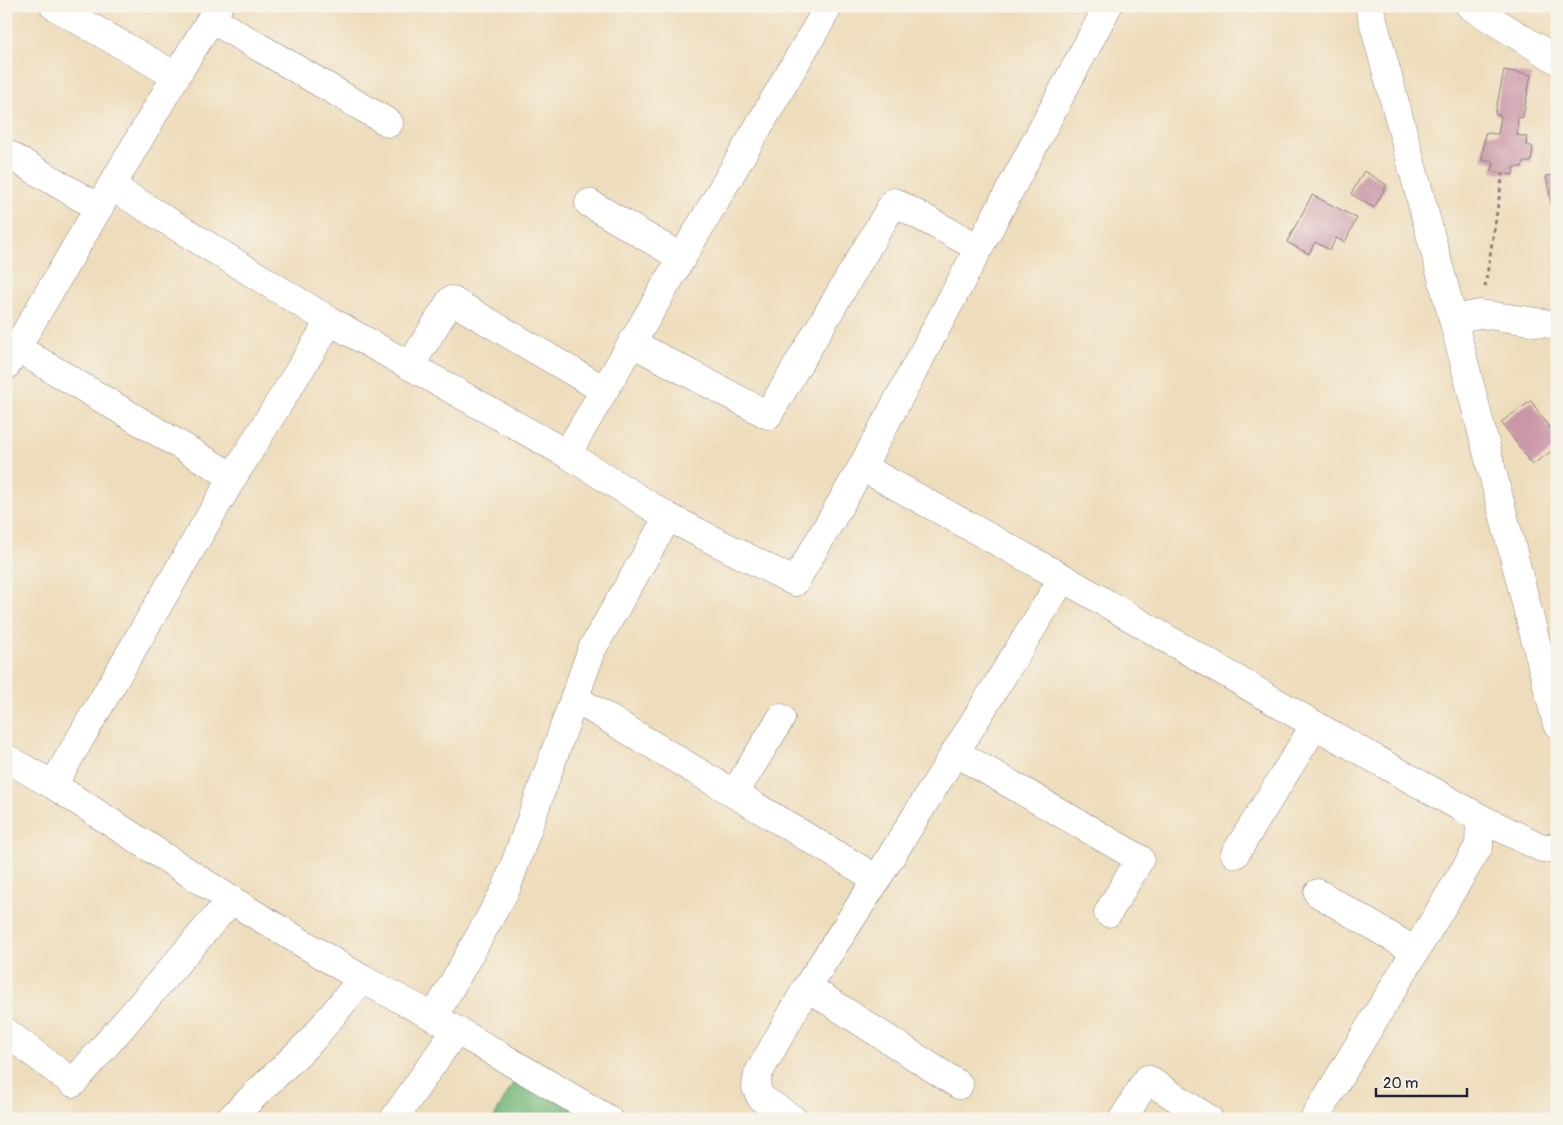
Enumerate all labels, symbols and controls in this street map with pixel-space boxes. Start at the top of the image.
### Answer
scale bar [1376,1065,1467,1097]
text: 20 m [1383,1074,1418,1093]

